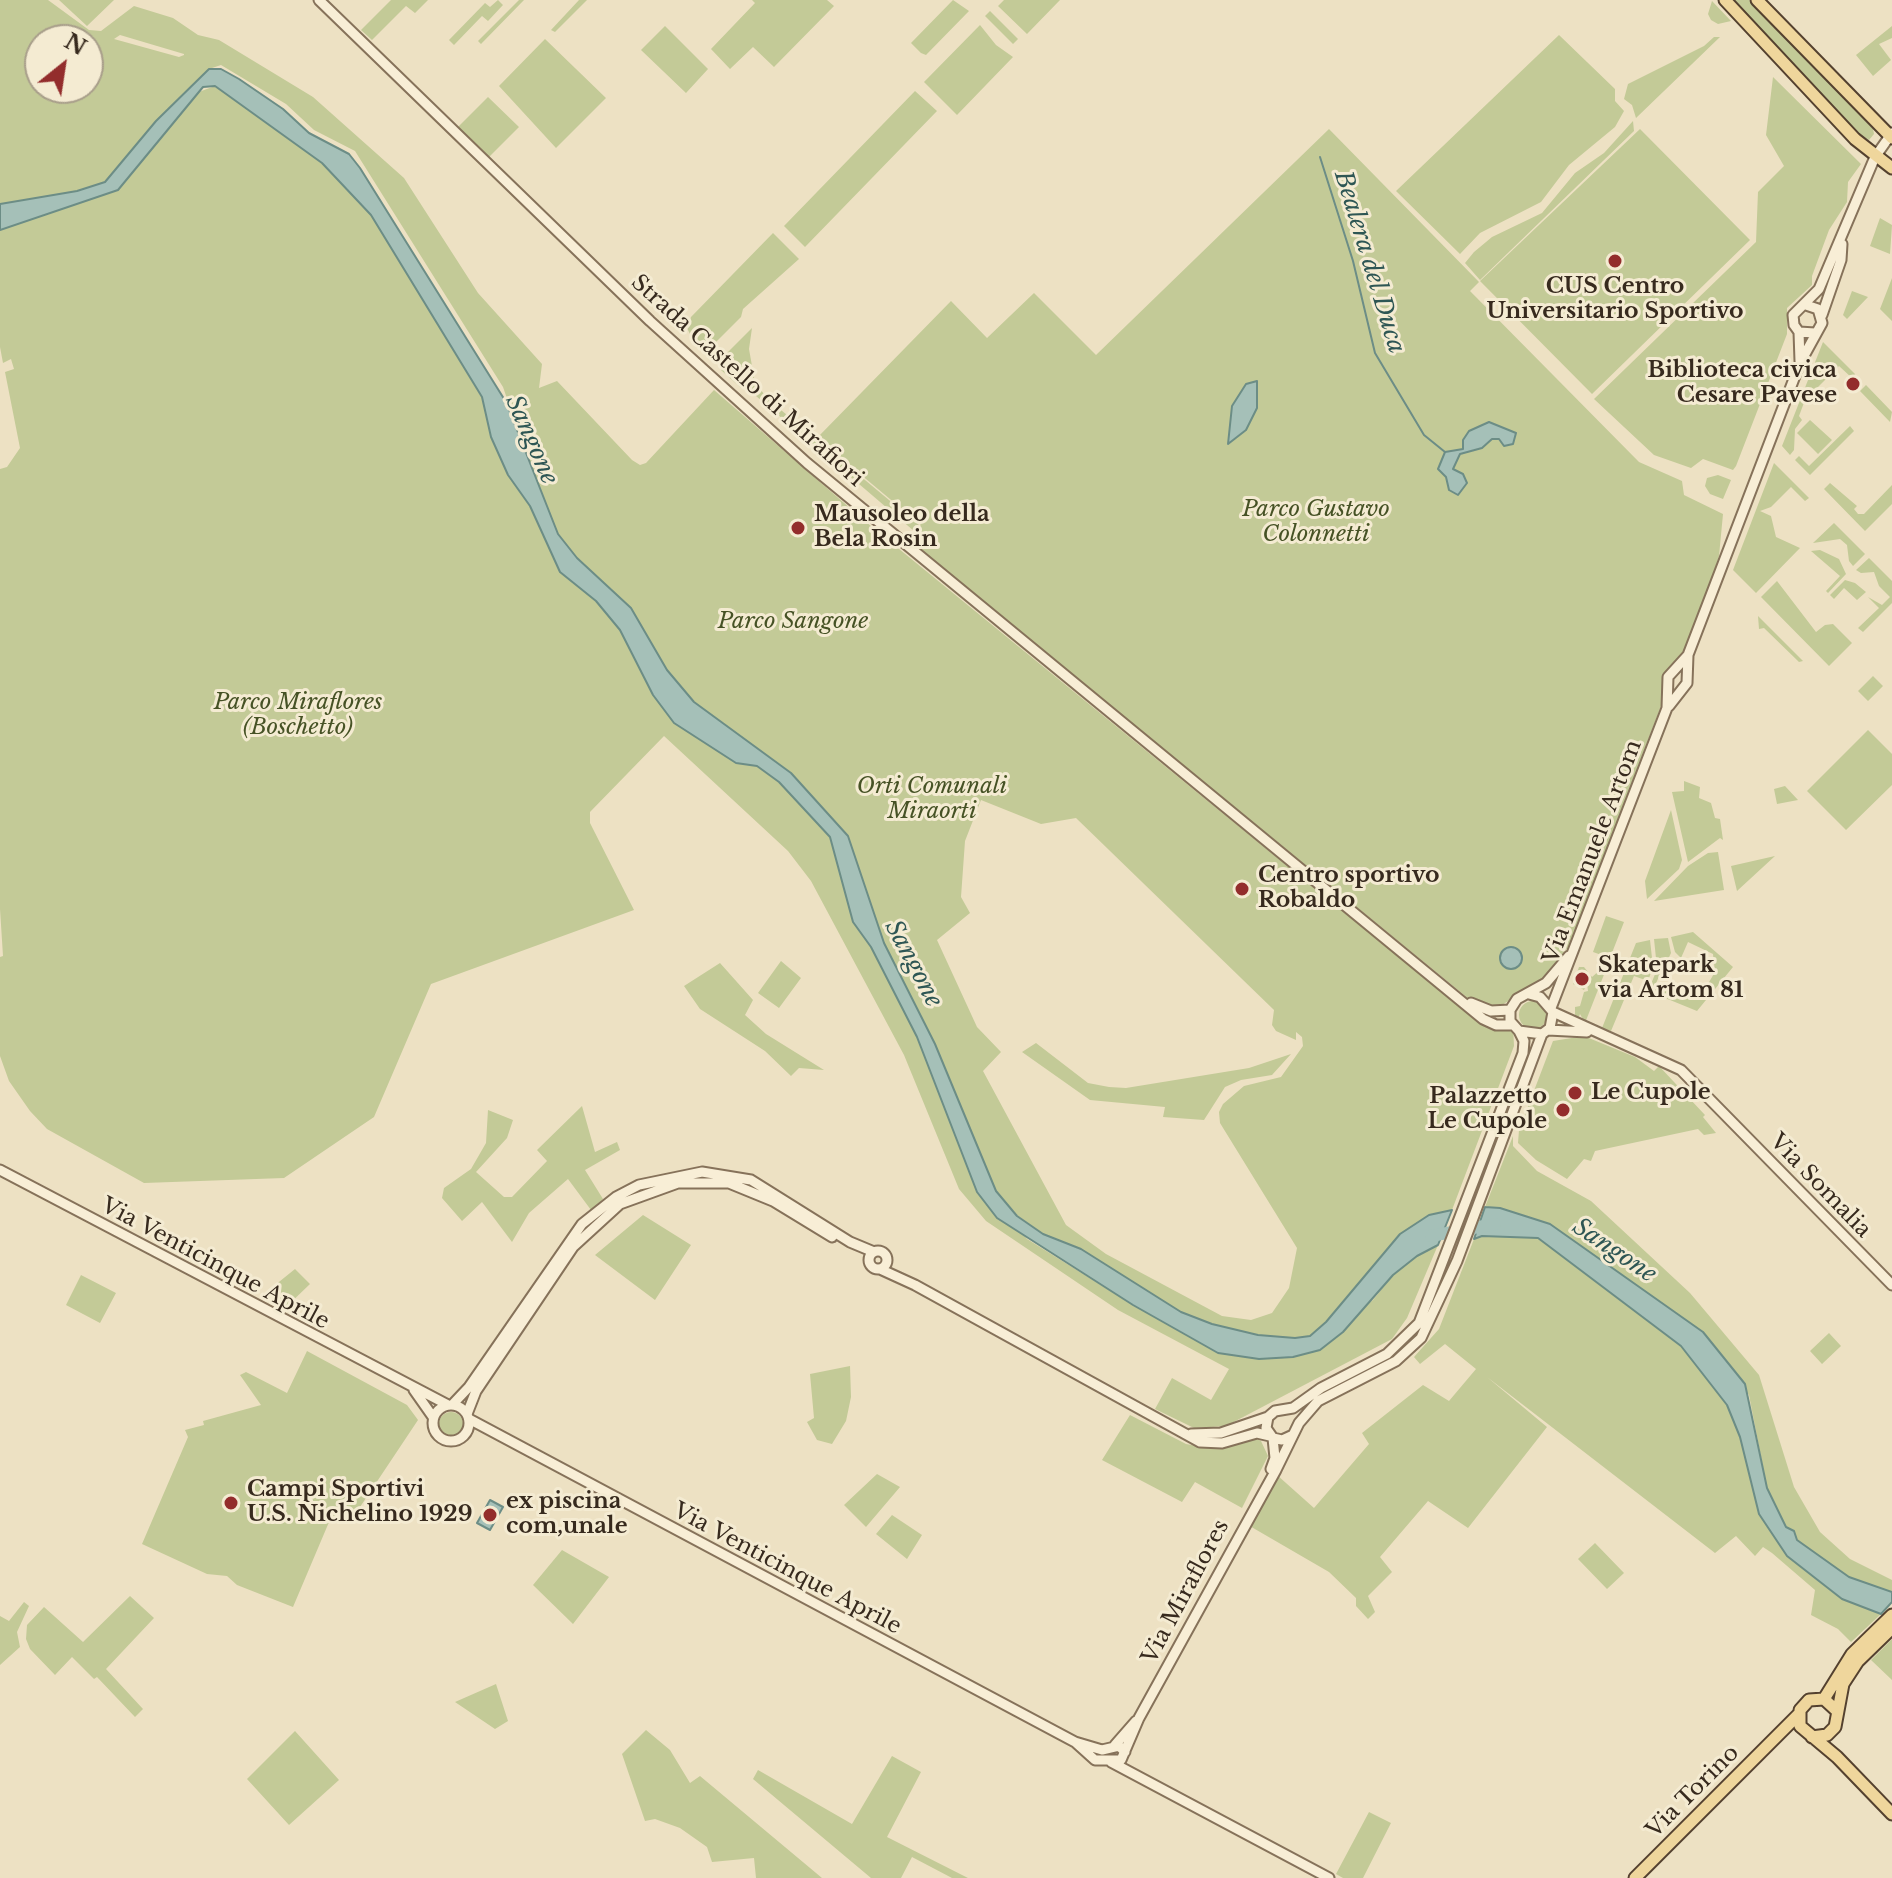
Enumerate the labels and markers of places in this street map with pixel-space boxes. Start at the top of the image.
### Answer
marker: CUS Centro Universitario Sportivo [1606,252,1624,270]
place label: CUS Centro Universitario Sportivo [1486,274,1744,326]
place label: Biblioteca civica Cesare Pavese [1647,358,1837,410]
marker: Biblioteca civica Cesare Pavese [1844,375,1862,393]
place label: Mausoleo della Bela Rosin [814,502,990,554]
marker: Mausoleo della Bela Rosin [789,519,807,537]
place label: Centro sportivo Robaldo [1258,863,1440,914]
marker: Centro sportivo Robaldo [1233,880,1251,898]
place label: Skatepark via Artom 81 [1598,953,1744,1004]
marker: Skatepark via Artom 81 [1573,970,1591,988]
place label: Le Cupole [1591,1080,1711,1106]
place label: Palazzetto Le Cupole [1427,1084,1547,1136]
marker: Le Cupole [1566,1084,1584,1102]
marker: Palazzetto Le Cupole [1554,1101,1572,1119]
place label: Campi Sportivi U.S. Nichelino 1929 [247,1477,472,1528]
place label: ex piscina com,unale [506,1489,628,1540]
marker: Campi Sportivi U.S. Nichelino 1929 [222,1494,240,1512]
marker: ex piscina com,unale [481,1506,499,1524]

